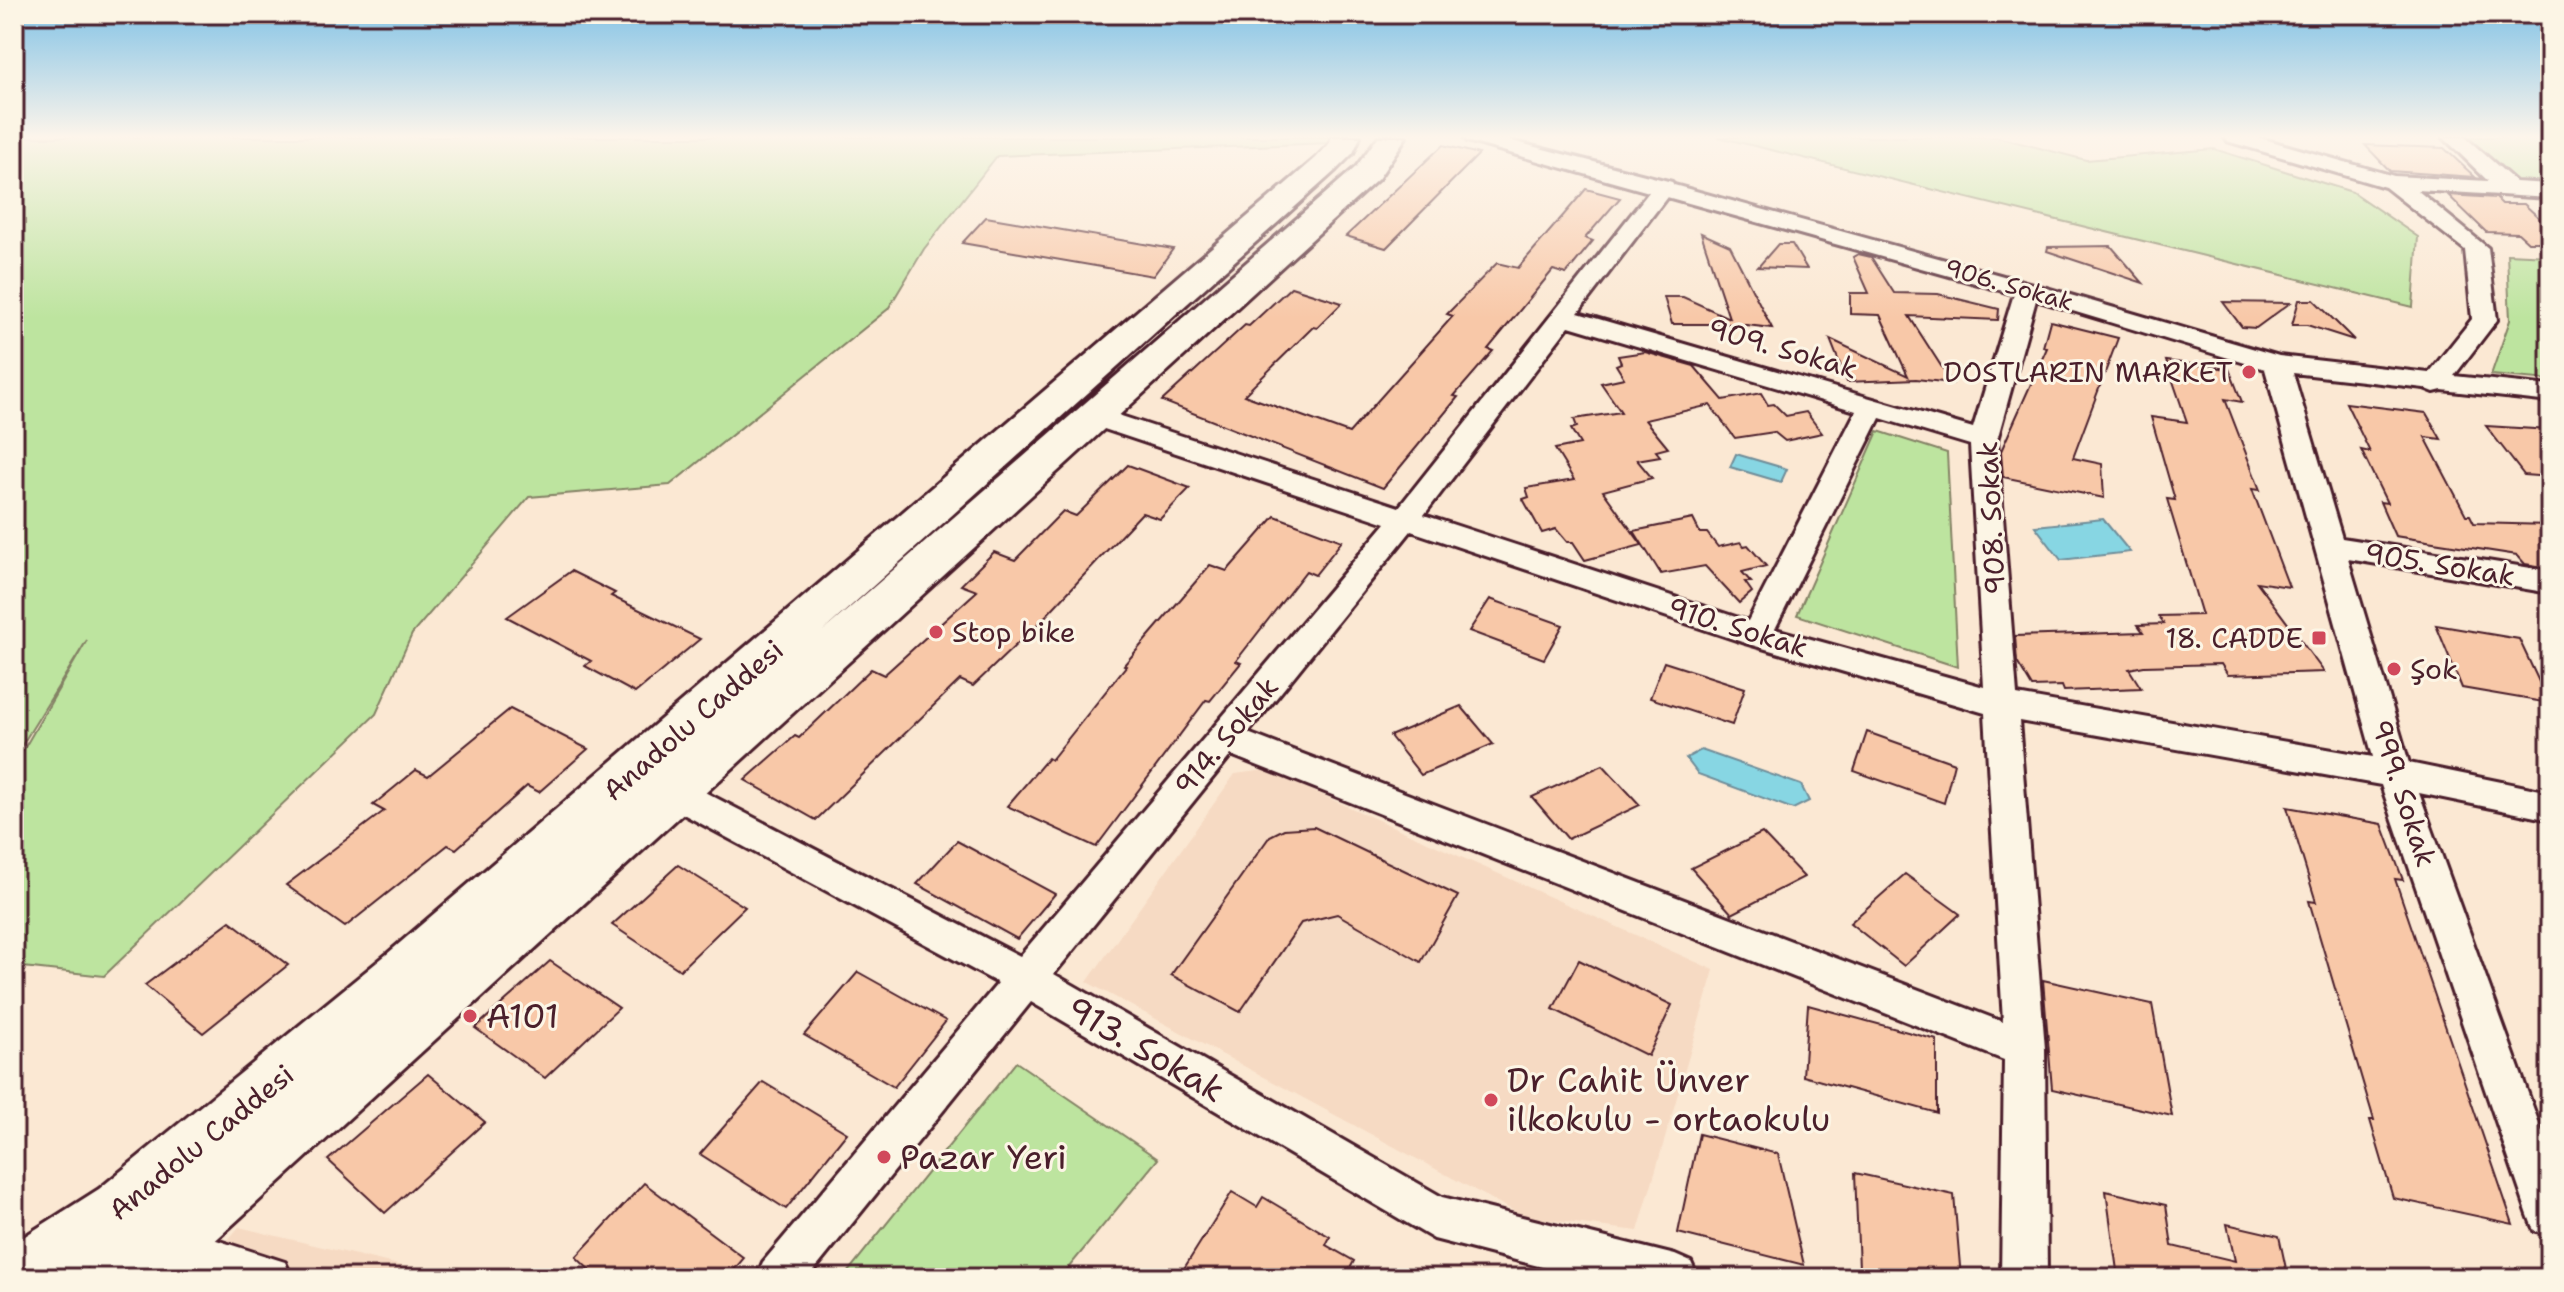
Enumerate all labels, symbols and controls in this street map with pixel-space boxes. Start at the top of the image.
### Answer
street label: 906. Sokak [1941,251,2077,319]
street label: 909. Sokak [1704,309,1862,387]
place label: DOSTLARIN MARKET [1944,353,2233,391]
marker: DOSTLARIN MARKET [2240,363,2258,381]
street label: 908. Sokak [1968,440,2014,596]
street label: 905. Sokak [2362,533,2518,595]
street label: 910. Sokak [1663,588,1813,666]
place label: Stop bike [952,613,1076,651]
place label: 18. CADDE [2165,619,2303,657]
marker: Stop bike [927,623,945,641]
marker: 18. CADDE [2310,629,2328,647]
street label: Anadolu Caddesi [595,631,791,809]
place label: Şok [2410,650,2458,688]
marker: Şok [2385,660,2403,678]
street label: 914. Sokak [1165,669,1287,803]
street label: 999. Sokak [2362,714,2446,872]
street label: 913. Sokak [1058,985,1234,1113]
place label: A101 [486,993,559,1039]
marker: A101 [461,1007,479,1025]
street label: Anadolu Caddesi [100,1055,302,1229]
place label: Dr Cahit Ünver ilkokulu - ortaokulu [1507,1057,1830,1142]
marker: Dr Cahit Ünver ilkokulu - ortaokulu [1482,1091,1500,1109]
place label: Pazar Yeri [900,1134,1067,1180]
marker: Pazar Yeri [875,1148,893,1166]

